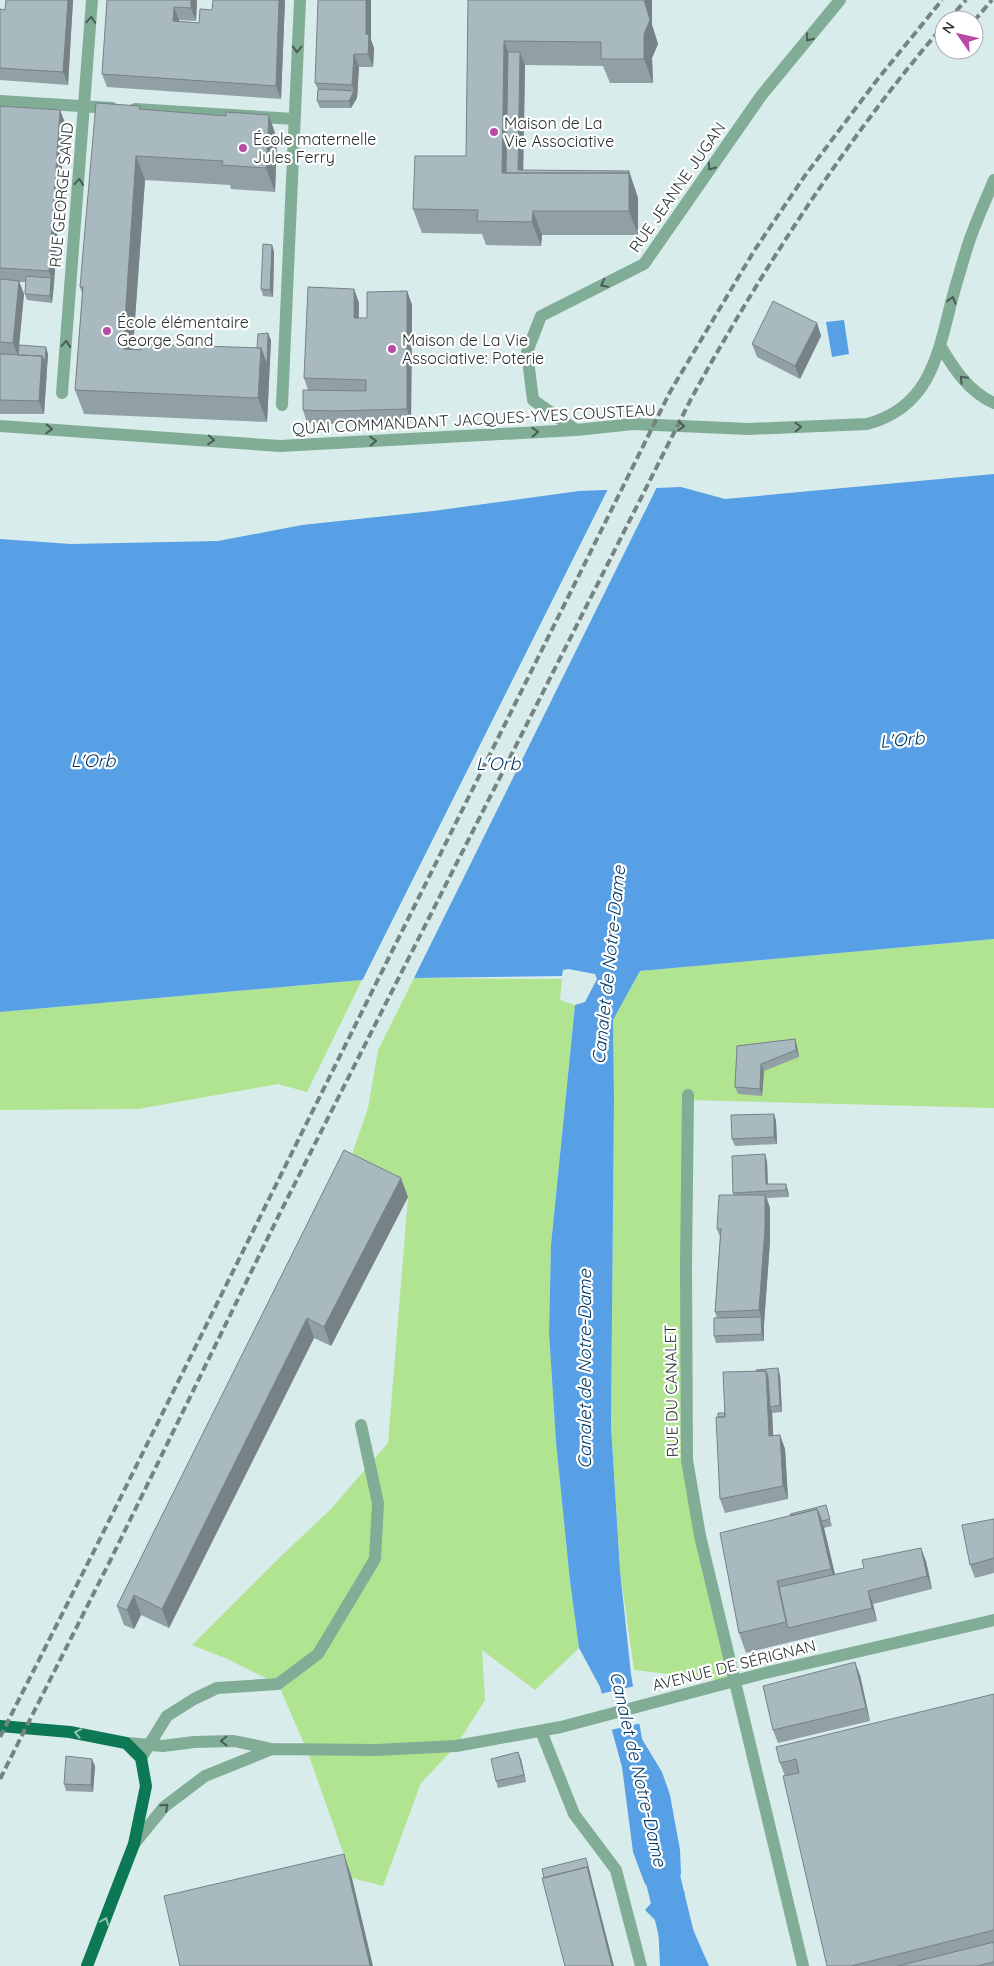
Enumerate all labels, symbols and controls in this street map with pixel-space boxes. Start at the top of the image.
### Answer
north arrow [934,10,984,60]
one-way arrow [85,16,96,24]
text: N [938,18,959,37]
one-way arrow [806,32,815,41]
one-way arrow [292,45,303,53]
place label: Maison de La Vie Associative [504,113,614,151]
street label: RUE JEANNE JUGAN [624,118,730,256]
street label: RUE GEORGE SAND [45,122,77,268]
marker: Maison de La Vie Associative [488,126,500,138]
place label: École maternelle Jules Ferry [253,129,376,167]
marker: École maternelle Jules Ferry [237,142,249,154]
one-way arrow [708,161,717,171]
one-way arrow [73,178,84,186]
one-way arrow [600,278,609,288]
one-way arrow [947,296,957,304]
place label: École élémentaire George Sand [117,312,249,350]
marker: École élémentaire George Sand [101,325,113,337]
place label: Maison de La Vie Associative: Poterie [402,330,544,368]
one-way arrow [60,340,71,348]
marker: Maison de La Vie Associative: Poterie [386,343,398,355]
one-way arrow [960,376,969,385]
street label: QUAI COMMANDANT JACQUES-YVES COUSTEAU [292,399,656,439]
one-way arrow [678,420,686,431]
one-way arrow [794,422,802,432]
one-way arrow [45,423,53,434]
one-way arrow [531,426,539,437]
one-way arrow [207,435,215,446]
one-way arrow [369,435,377,446]
water label: L'Orb [879,726,926,753]
water label: L'Orb [71,749,116,772]
water label: L'Orb [476,752,521,775]
water label: Canalet de Notre-Dame [587,864,630,1065]
water label: Canalet de Notre-Dame [573,1269,596,1469]
street label: RUE DU CANALET [660,1324,682,1458]
street label: AVENUE DE SÉRIGNAN [650,1635,818,1695]
water label: Canalet de Notre-Dame [605,1669,672,1869]
one-way arrow [74,1729,83,1739]
one-way arrow [220,1736,228,1746]
one-way arrow [160,1804,169,1813]
one-way arrow [99,1917,109,1925]

